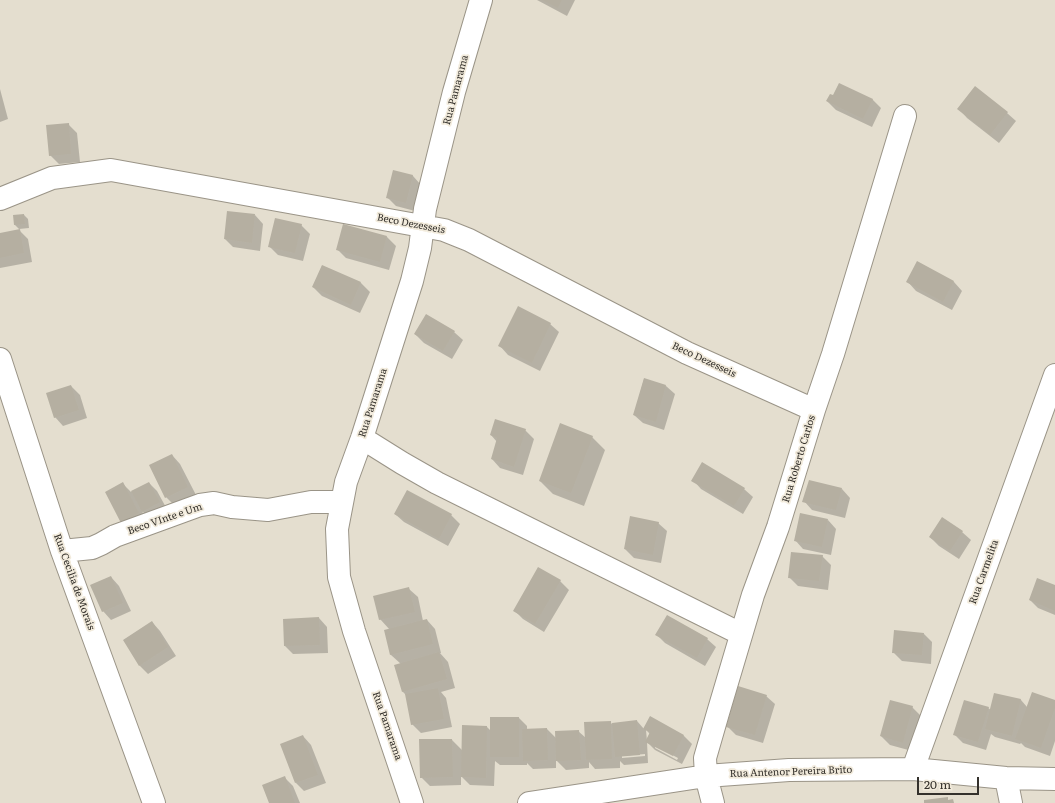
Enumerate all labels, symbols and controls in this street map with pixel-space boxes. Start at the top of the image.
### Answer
street label: Rua Pamarama [441,54,471,126]
street label: Beco Dezesseis [376,211,446,237]
street label: Beco Dezesseis [670,340,738,380]
street label: Rua Pamarama [356,367,390,439]
street label: Rua Roberto Carlos [780,414,818,504]
street label: Beco VInte e Um [126,501,204,537]
street label: Rua Cecilia de Morais [51,532,97,632]
street label: Rua Carmelita [967,538,1001,606]
street label: Rua Pamarama [370,690,404,762]
street label: Rua Antenor Pereira Brito [729,764,853,780]
scale bar [919,769,981,795]
text: 20 m [924,775,951,793]

